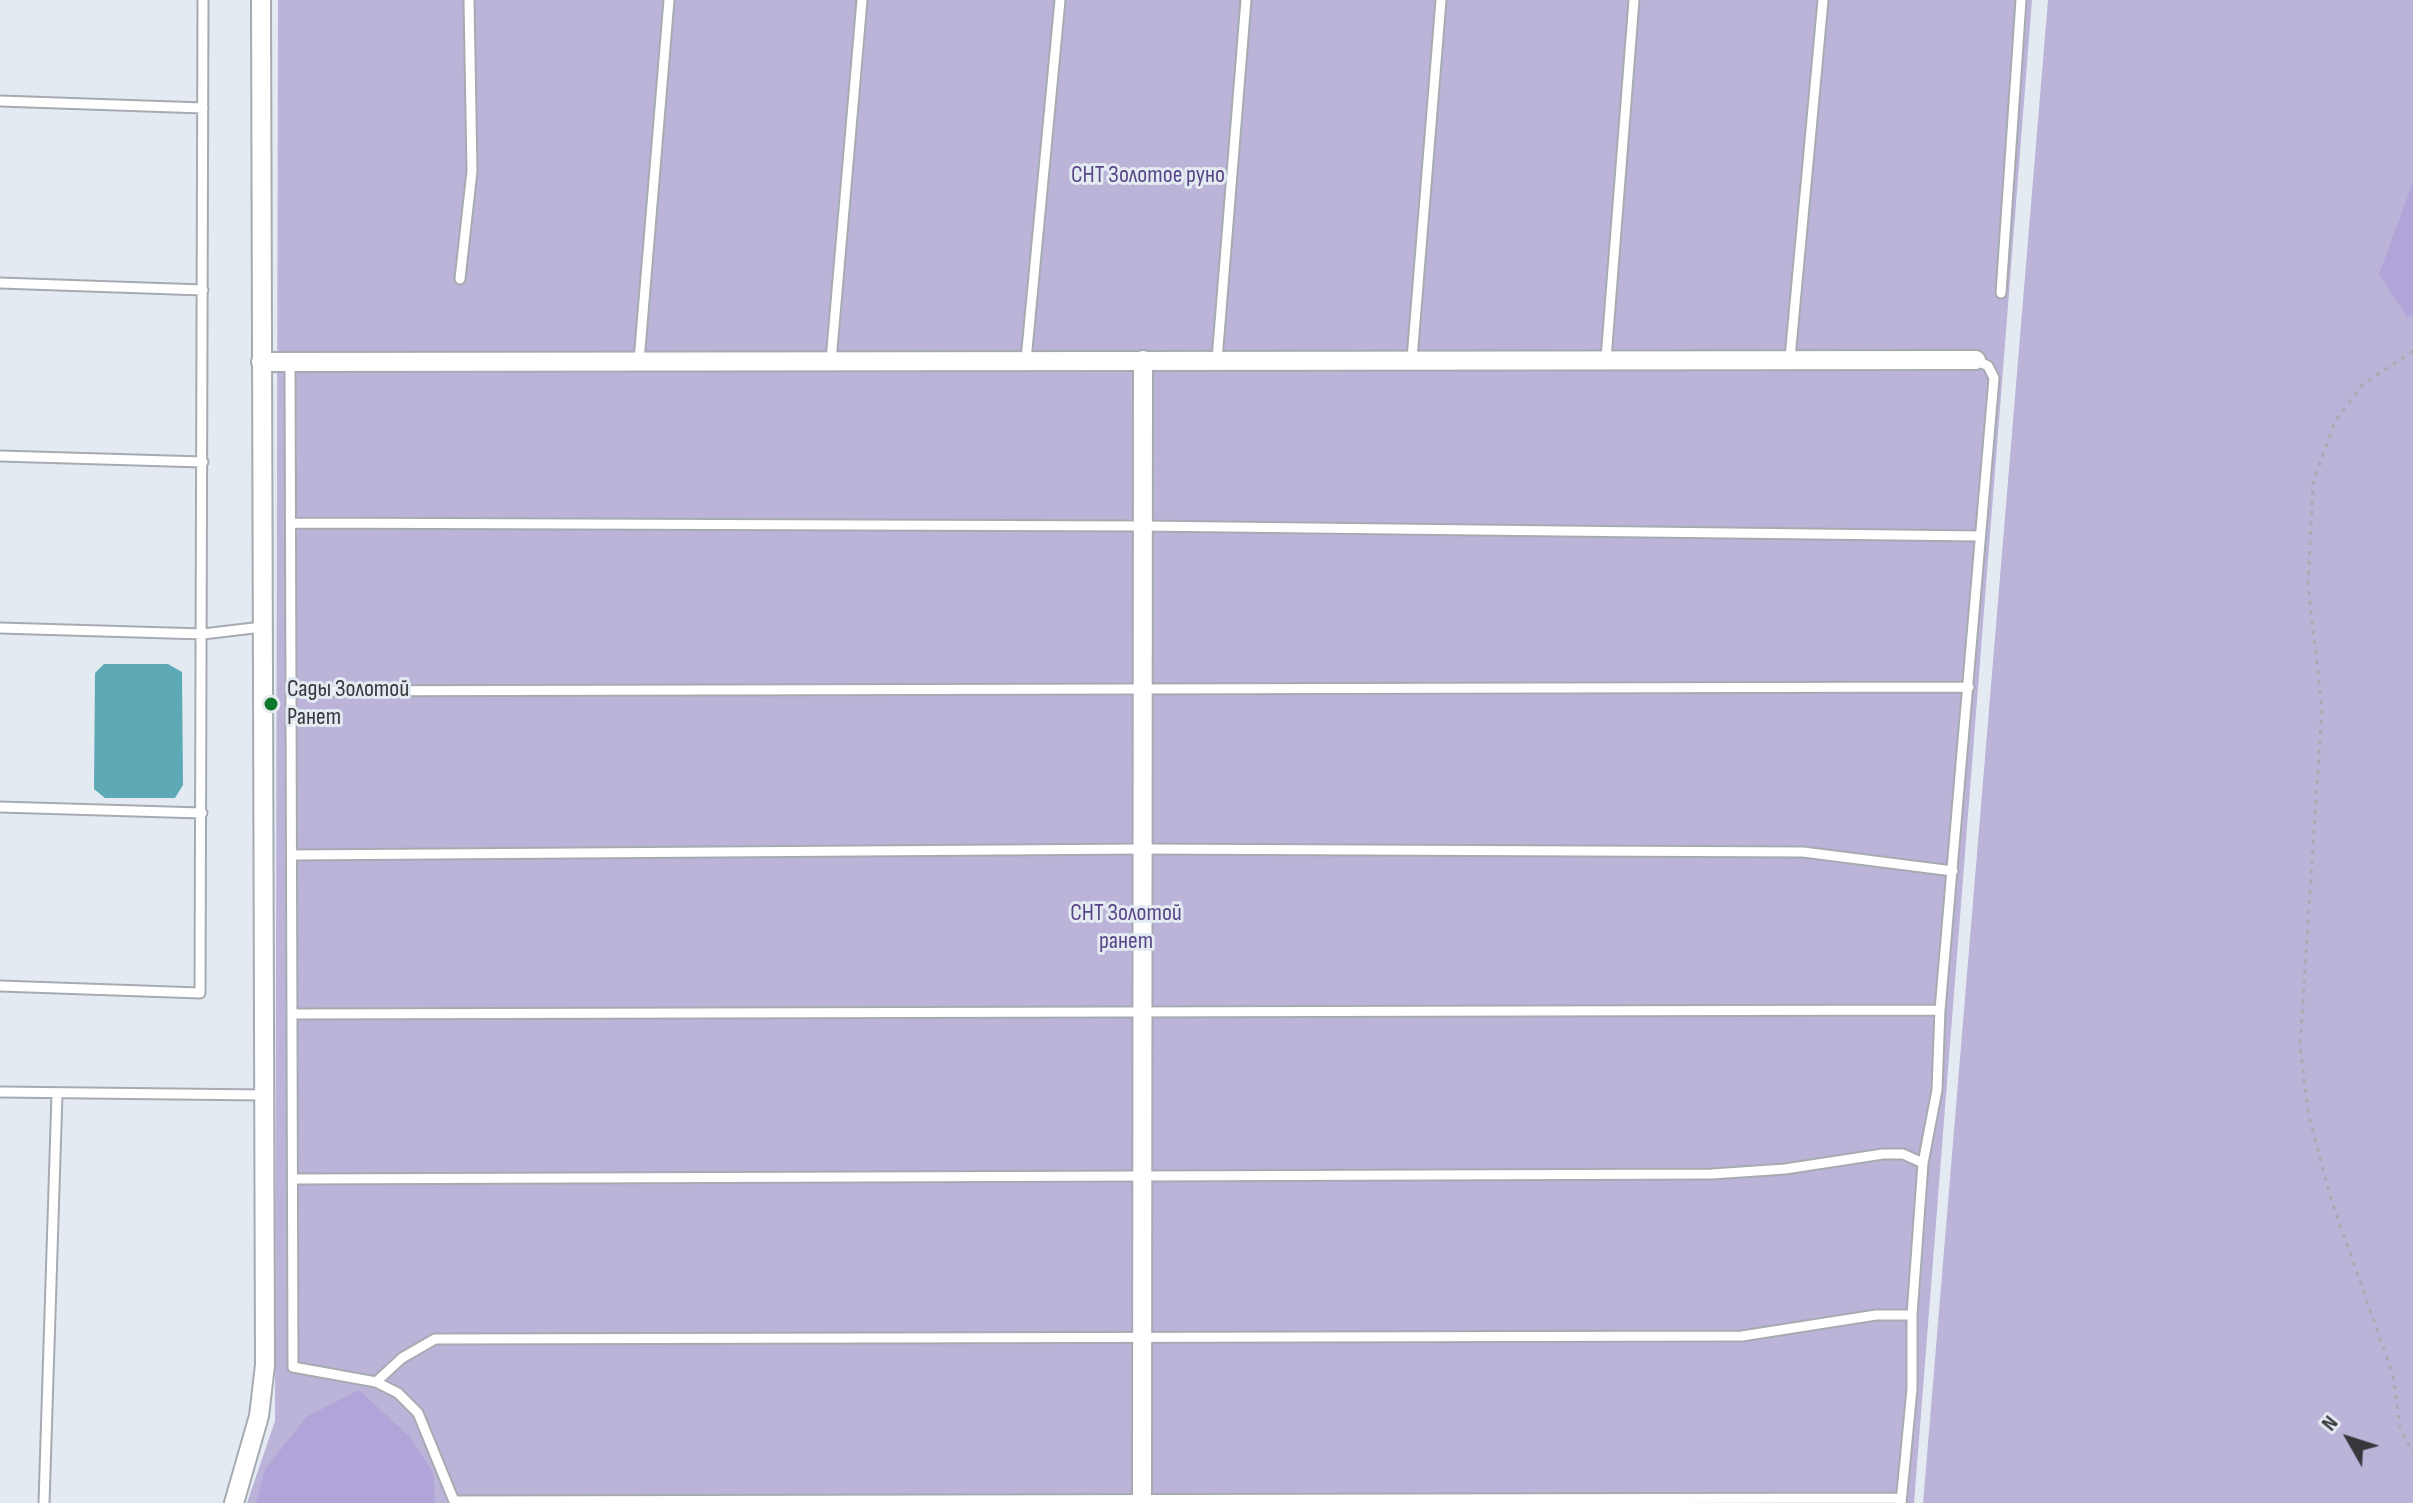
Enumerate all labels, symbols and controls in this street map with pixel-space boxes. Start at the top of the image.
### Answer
park label: СНТ Золотое руно [1071,162,1225,190]
place label: Сады Золотой Ранет [287,676,409,732]
marker: Сады Золотой Ранет [262,695,280,713]
park label: СНТ Золотой ранет [1070,900,1182,956]
north arrow [2309,1399,2389,1479]
text: N [2316,1411,2344,1437]

